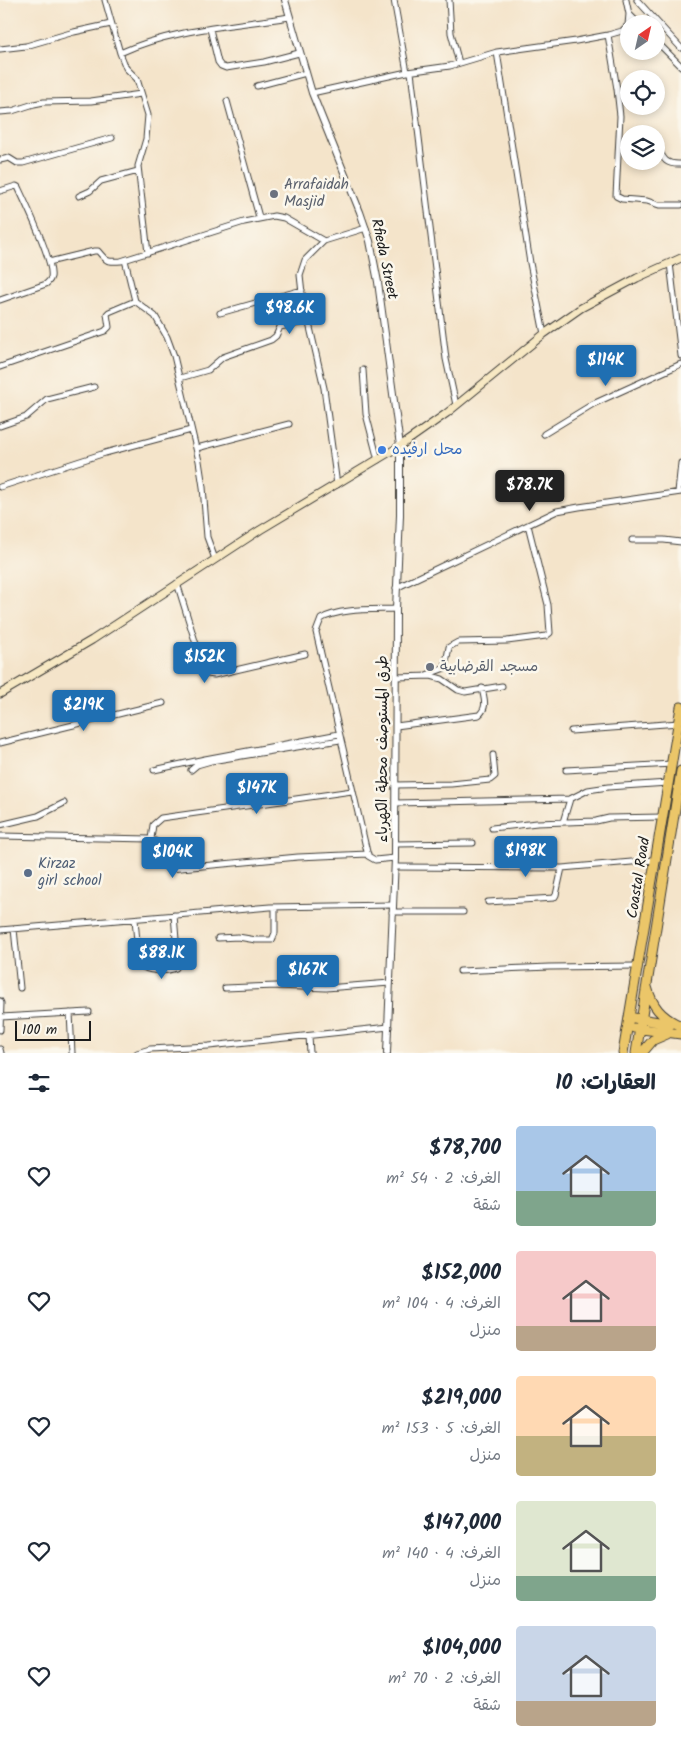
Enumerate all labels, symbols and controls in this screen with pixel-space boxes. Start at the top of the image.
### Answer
north arrow [620,15,665,60]
map controls [620,15,665,170]
button: locate [620,70,665,115]
button: layers [620,125,665,170]
place label: Arrafaidah Masjid [284,173,349,214]
marker: Arrafaidah Masjid [268,188,280,200]
street label: Rfieda Street [364,216,404,302]
pin: $98.6K [249,292,331,335]
text: $98.6K [265,296,315,321]
pin: $114K [571,344,641,387]
text: $114K [587,348,625,373]
place label: محل ارفيده [392,438,463,462]
marker: محل ارفيده [376,444,388,456]
pin: $78.7K [489,470,571,512]
text: $78.7K [506,473,554,498]
pin: $152K [170,642,240,684]
text: $152K [184,645,226,670]
street label: طرق المستوصف محطة الكهرباء [371,655,395,843]
place label: مسجد القرضابية [440,655,538,679]
marker: مسجد القرضابية [424,661,436,673]
pin: $219K [49,690,119,732]
text: $219K [63,693,105,718]
pin: $147K [222,772,292,815]
text: $147K [237,776,277,801]
street label: Coastal Road [621,835,657,920]
pin: $104K [138,836,208,879]
pin: $198K [491,836,561,878]
text: $198K [505,839,547,864]
text: $104K [153,840,193,865]
place label: Kirzaz girl school [37,852,102,893]
marker: Kirzaz girl school [22,867,34,879]
pin: $88.1K [121,938,203,980]
text: $88.1K [139,941,185,966]
pin: $167K [273,954,343,997]
text: $167K [288,958,328,983]
scale bar [15,1018,91,1041]
text: 100 m [22,1019,57,1041]
text: العقارات: 10 [555,1067,656,1100]
icon: filters [25,1069,53,1097]
text: $78,700 [429,1132,501,1165]
icon: home [556,1146,616,1206]
icon: heart [25,1162,53,1190]
text: الغرف: 2 · 54 m² [386,1166,501,1191]
text: شقة [473,1193,501,1218]
text: $152,000 [422,1257,501,1290]
icon: home [556,1271,616,1331]
icon: heart [25,1287,53,1315]
text: الغرف: 4 · 104 m² [382,1291,501,1316]
text: منزل [469,1318,501,1343]
text: $219,000 [422,1382,501,1415]
icon: home [556,1396,616,1456]
icon: heart [25,1412,53,1440]
text: الغرف: 5 · 153 m² [382,1416,501,1441]
text: منزل [469,1443,501,1468]
text: $147,000 [423,1507,501,1540]
icon: home [556,1521,616,1581]
icon: heart [25,1537,53,1565]
text: الغرف: 4 · 140 m² [382,1541,501,1566]
text: منزل [469,1568,501,1593]
text: $104,000 [422,1632,501,1665]
icon: home [556,1646,616,1706]
icon: heart [25,1662,53,1690]
text: الغرف: 2 · 70 m² [388,1666,501,1691]
text: شقة [473,1693,501,1718]

